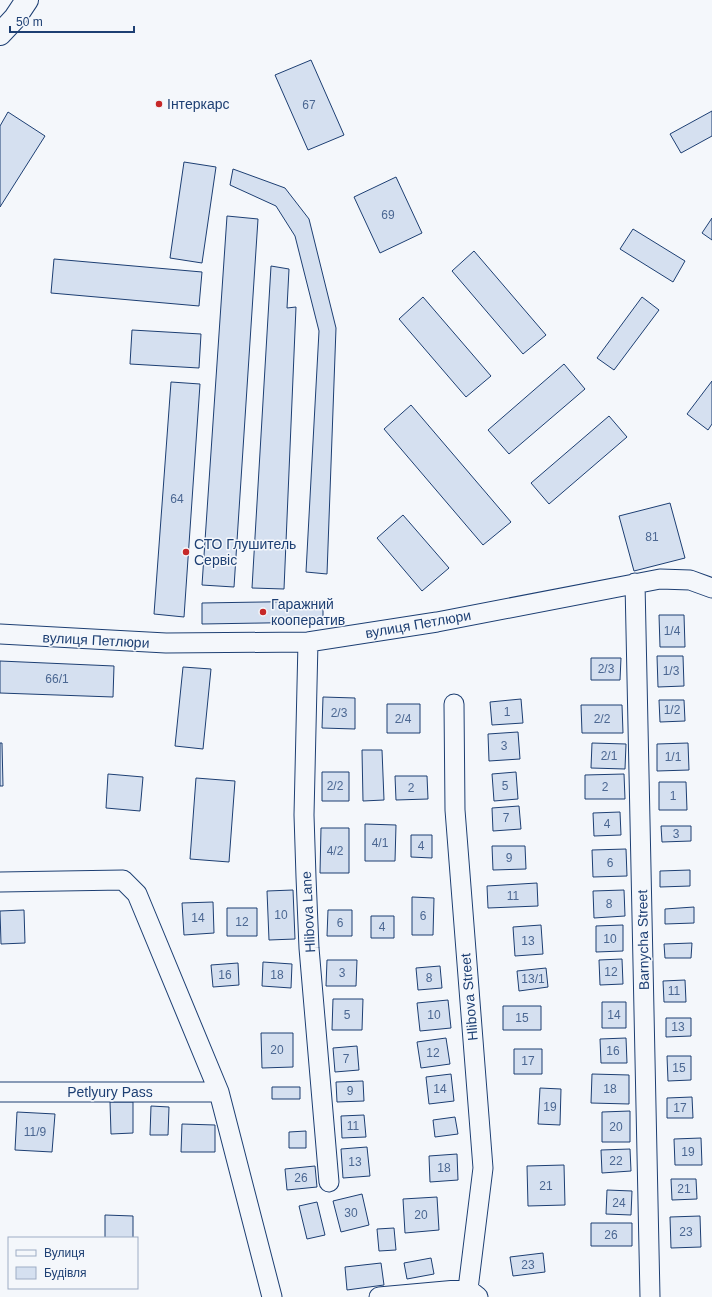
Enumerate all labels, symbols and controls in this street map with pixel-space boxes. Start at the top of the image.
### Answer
scale bar [10,8,134,34]
text: 50 m [16,15,43,29]
place label: Інтеркарс [167,96,229,112]
house number: 67 [302,98,316,112]
marker: Інтеркарс [154,99,164,109]
house number: 69 [381,208,395,222]
house number: 64 [170,492,184,506]
house number: 81 [645,530,659,544]
place label: СТО Глушитель Сервіс [194,536,296,568]
marker: СТО Глушитель Сервіс [181,547,191,557]
place label: Гаражний кооператив [271,596,345,628]
marker: Гаражний кооператив [258,607,268,617]
street label: вулиця Петлюри [364,607,472,641]
house number: 1/4 [664,624,681,638]
street label: вулиця Петлюри [42,629,150,651]
house number: 2/3 [598,662,615,676]
house number: 1/3 [663,664,680,678]
house number: 66/1 [45,672,69,686]
house number: 1/2 [664,703,681,717]
house number: 1 [504,705,511,719]
house number: 2/3 [331,706,348,720]
house number: 2/4 [395,712,412,726]
house number: 2/2 [594,712,611,726]
house number: 3 [501,739,508,753]
house number: 2/1 [601,749,618,763]
house number: 1/1 [665,750,682,764]
house number: 2/2 [327,779,344,793]
house number: 5 [502,779,509,793]
house number: 2 [602,780,609,794]
house number: 2 [408,781,415,795]
house number: 1 [670,789,677,803]
house number: 7 [503,811,510,825]
house number: 4 [604,817,611,831]
house number: 3 [673,827,680,841]
house number: 4/1 [372,836,389,850]
house number: 4 [418,839,425,853]
house number: 4/2 [327,844,344,858]
house number: 9 [506,851,513,865]
house number: 6 [607,856,614,870]
street label: Hlibova Lane [298,871,318,953]
house number: 11 [507,889,520,903]
street label: Barnycha Street [634,890,652,990]
house number: 8 [606,897,613,911]
house number: 10 [274,908,288,922]
house number: 6 [420,909,427,923]
house number: 14 [191,911,205,925]
house number: 12 [235,915,249,929]
house number: 6 [337,916,344,930]
house number: 4 [379,920,386,934]
house number: 10 [603,932,617,946]
house number: 13 [521,934,535,948]
street label: Hlibova Street [457,952,481,1041]
house number: 12 [604,965,618,979]
house number: 3 [339,966,346,980]
house number: 16 [218,968,232,982]
house number: 18 [270,968,284,982]
house number: 8 [426,971,433,985]
house number: 13/1 [521,972,545,986]
house number: 11 [668,984,681,998]
house number: 5 [344,1008,351,1022]
house number: 10 [427,1008,441,1022]
house number: 14 [607,1008,621,1022]
house number: 15 [515,1011,529,1025]
house number: 13 [671,1020,685,1034]
house number: 20 [270,1043,284,1057]
house number: 16 [606,1044,620,1058]
house number: 12 [426,1046,440,1060]
house number: 7 [343,1052,350,1066]
house number: 17 [521,1054,535,1068]
house number: 15 [672,1061,686,1075]
house number: 14 [433,1082,447,1096]
house number: 18 [603,1082,617,1096]
street label: Petlyury Pass [67,1084,153,1100]
house number: 9 [347,1084,354,1098]
house number: 19 [543,1100,557,1114]
house number: 17 [673,1101,687,1115]
house number: 11 [347,1119,360,1133]
house number: 20 [609,1120,623,1134]
house number: 11/9 [24,1125,47,1139]
house number: 19 [681,1145,695,1159]
house number: 22 [609,1154,623,1168]
house number: 13 [348,1155,362,1169]
house number: 18 [437,1161,451,1175]
house number: 26 [294,1171,308,1185]
house number: 21 [539,1179,553,1193]
house number: 21 [677,1182,691,1196]
house number: 24 [612,1196,626,1210]
house number: 30 [344,1206,358,1220]
house number: 20 [414,1208,428,1222]
house number: 23 [679,1225,693,1239]
house number: 26 [604,1228,618,1242]
legend [8,1237,138,1289]
text: Вулиця [44,1246,85,1260]
house number: 23 [521,1258,535,1272]
text: Будівля [44,1266,86,1280]

